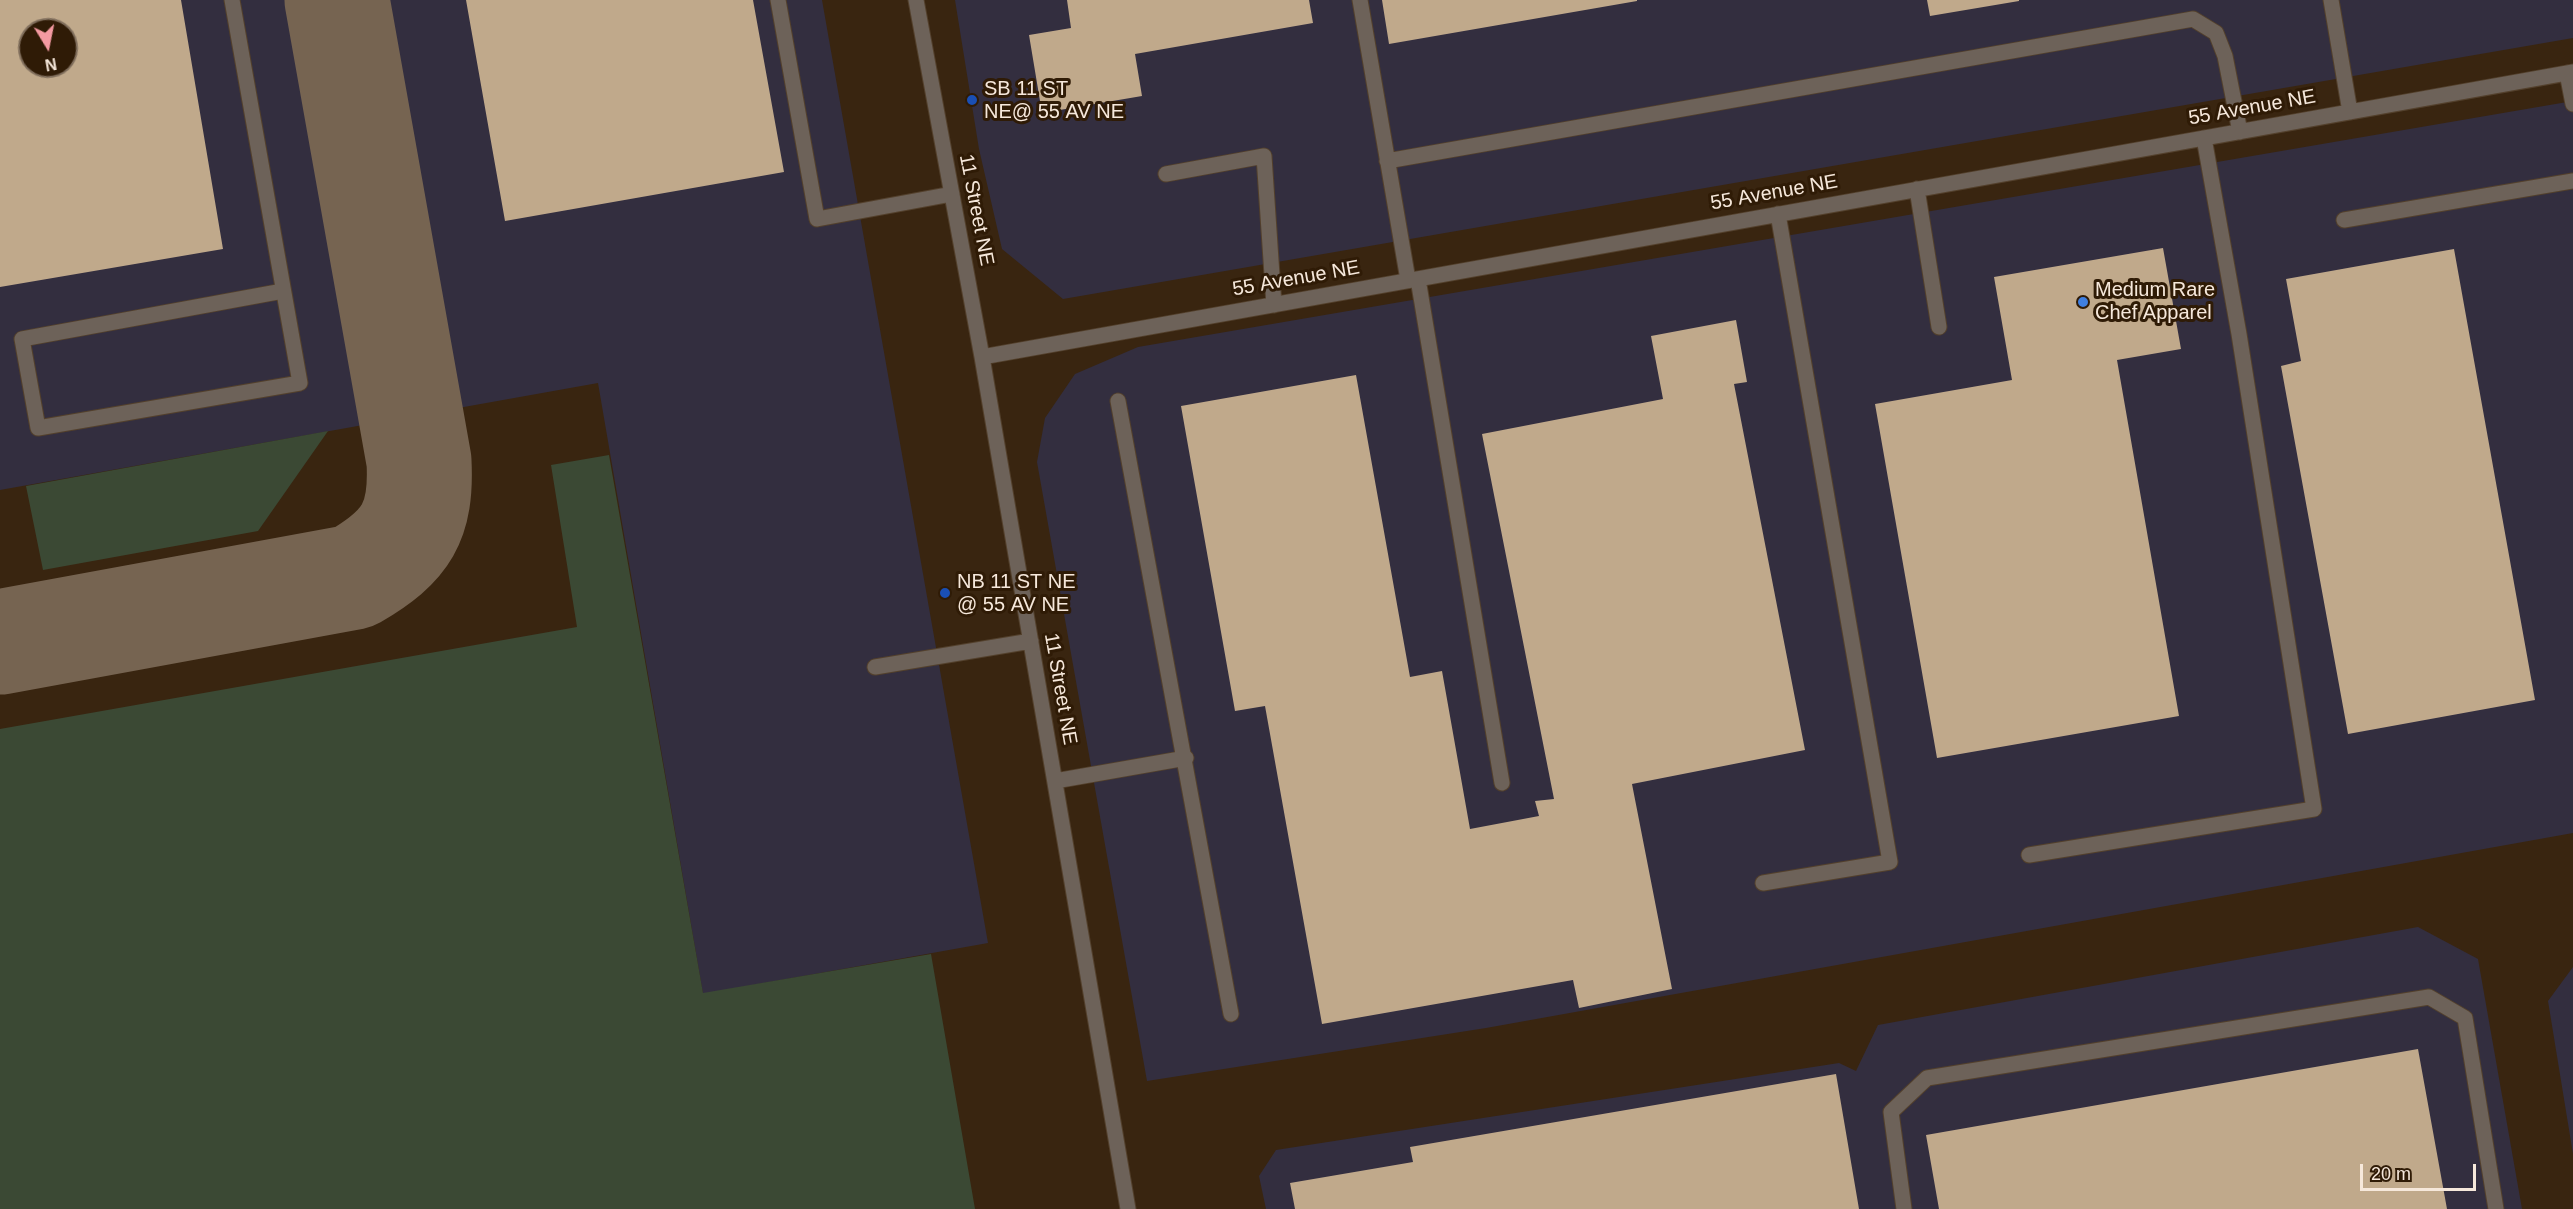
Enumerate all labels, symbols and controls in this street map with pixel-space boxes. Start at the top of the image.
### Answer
north arrow [18,18,78,78]
text: N [44,55,58,74]
place label: SB 11 ST NE@ 55 AV NE [984,77,1124,124]
street label: 55 Avenue NE [2187,85,2317,131]
marker: SB 11 ST NE@ 55 AV NE [965,93,979,107]
street label: 11 Street NE [953,152,999,268]
street label: 55 Avenue NE [1709,170,1839,216]
street label: 55 Avenue NE [1231,256,1361,302]
place label: Medium Rare Chef Apparel [2095,278,2215,325]
marker: Medium Rare Chef Apparel [2076,295,2090,309]
place label: NB 11 ST NE @ 55 AV NE [957,570,1076,617]
marker: NB 11 ST NE @ 55 AV NE [938,586,952,600]
street label: 11 Street NE [1038,631,1082,747]
scale bar [2363,1152,2478,1190]
text: 20 m [2371,1164,2411,1184]

